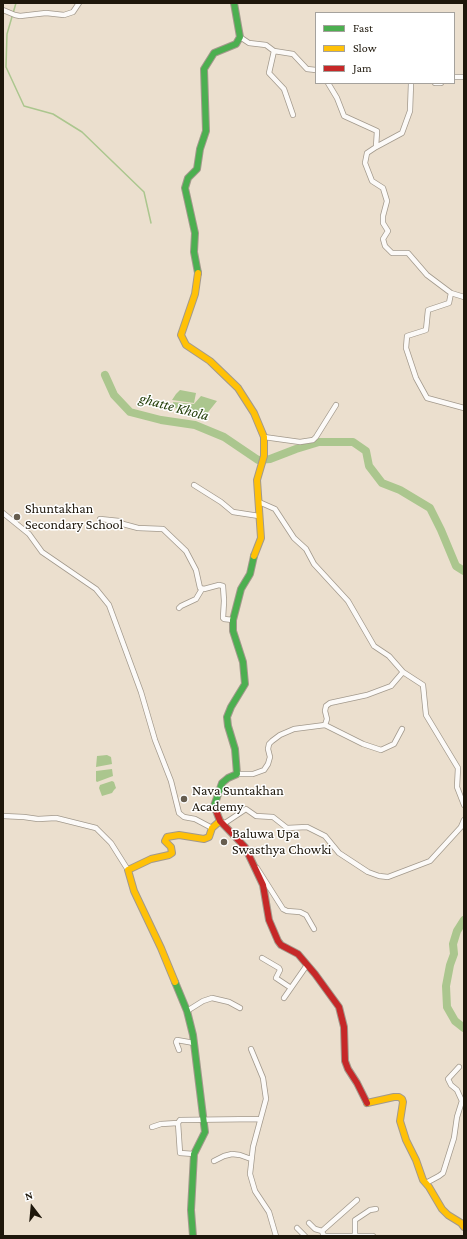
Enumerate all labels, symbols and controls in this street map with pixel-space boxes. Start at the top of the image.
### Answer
legend [315,12,455,84]
text: Fast [353,21,373,35]
text: Slow [353,41,377,55]
text: Jam [353,61,372,75]
water label: ghatte Khola [137,389,211,425]
place label: Shuntakhan Secondary School [25,501,123,534]
marker: Shuntakhan Secondary School [12,512,22,522]
place label: Nava Suntakhan Academy [192,783,284,816]
marker: Nava Suntakhan Academy [179,794,189,804]
place label: Baluwa Upa Swasthya Chowki [232,826,331,858]
marker: Baluwa Upa Swasthya Chowki [219,837,229,847]
north arrow [12,1187,52,1227]
text: N [23,1189,34,1202]

